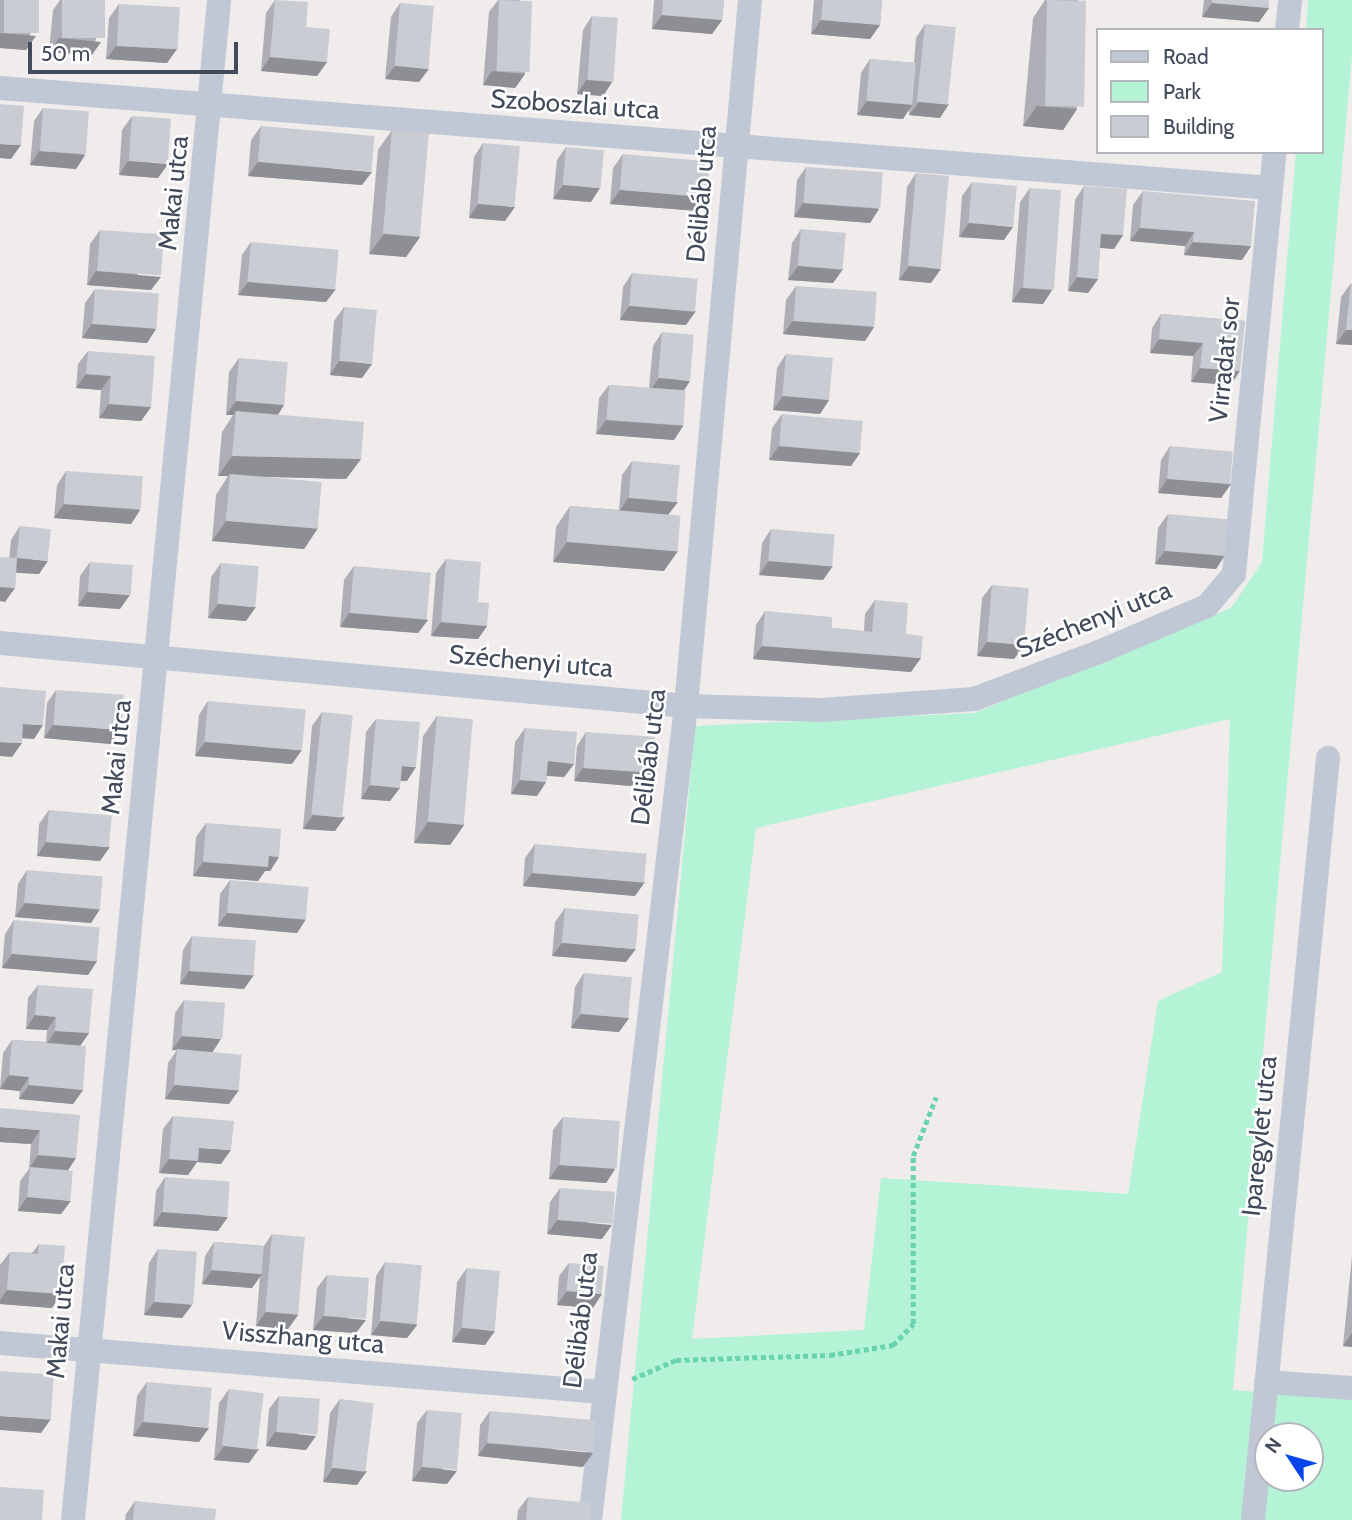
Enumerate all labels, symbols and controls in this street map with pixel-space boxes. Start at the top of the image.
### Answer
scale bar [32,28,242,72]
legend [1096,28,1324,154]
text: 50 m [41,41,90,66]
text: Road [1163,44,1209,69]
text: Park [1163,79,1201,104]
street label: Szoboszlai utca [489,84,661,126]
text: Building [1163,114,1234,139]
street label: Délibáb utca [680,124,724,264]
street label: Makai utca [152,134,196,252]
street label: Virradat sor [1203,296,1247,424]
street label: Széchenyi utca [1012,575,1176,665]
street label: Széchenyi utca [448,639,614,685]
street label: Délibáb utca [625,687,673,827]
street label: Makai utca [95,698,139,816]
street label: Iparegylet utca [1236,1054,1284,1218]
street label: Délibáb utca [557,1250,605,1390]
street label: Makai utca [40,1262,82,1380]
street label: Visszhang utca [221,1315,385,1361]
north arrow [1254,1422,1324,1492]
text: N [1260,1433,1286,1458]

